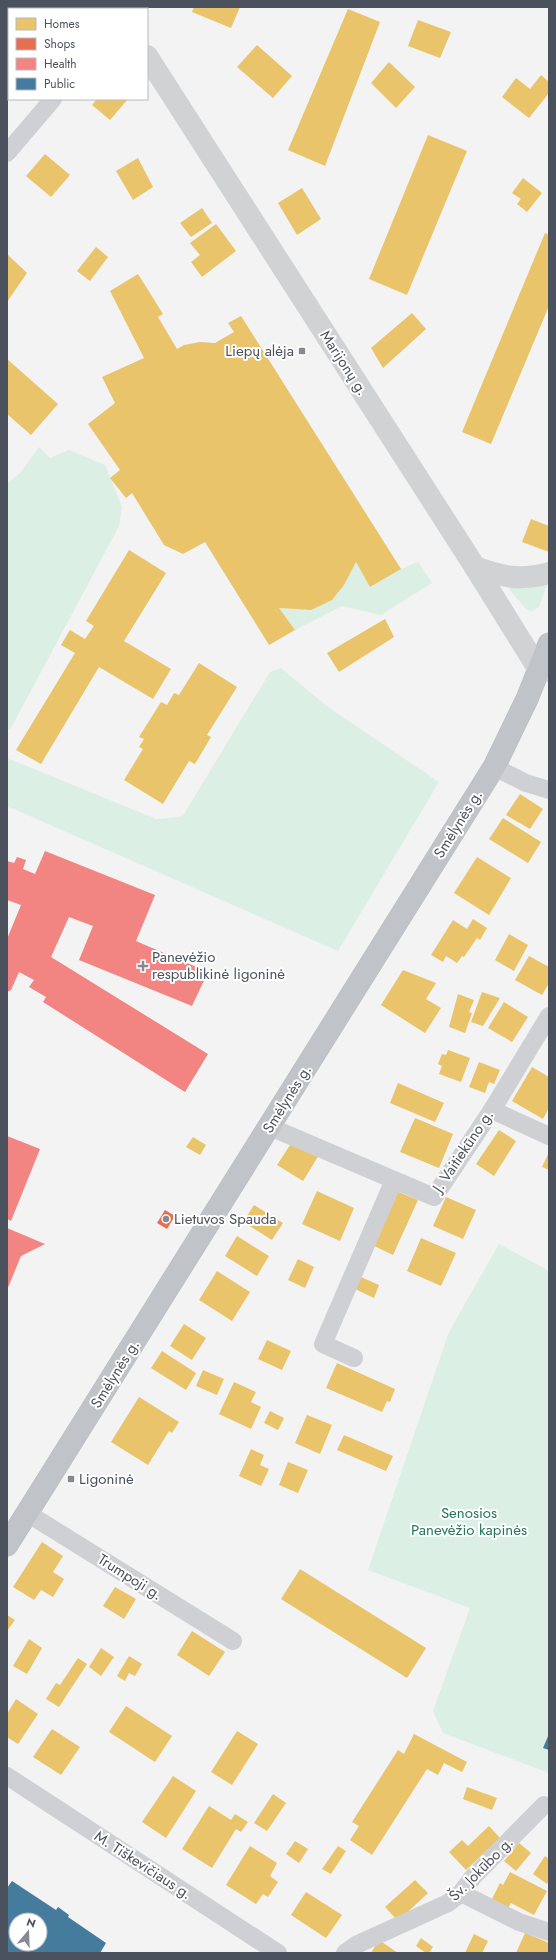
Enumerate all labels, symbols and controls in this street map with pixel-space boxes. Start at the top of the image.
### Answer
legend [8,8,148,100]
text: Homes [44,15,80,33]
text: Shops [44,35,75,53]
text: Health [44,55,76,73]
text: Public [44,75,75,93]
street label: Marijonų g. [315,326,373,400]
place label: Liepų alėja [225,340,294,362]
marker: Liepų alėja [297,346,307,356]
street label: Smėlynės g. [428,786,488,862]
place label: Panevėžio respublikinė ligoninė [152,946,285,985]
marker: Panevėžio respublikinė ligoninė [137,960,149,972]
street label: Smėlynės g. [257,1061,317,1137]
street label: J. Vaitiekūno g. [426,1105,499,1198]
place label: Lietuvos Spauda [174,1208,277,1230]
marker: Lietuvos Spauda [161,1214,171,1224]
street label: Smėlynės g. [85,1336,145,1412]
place label: Ligoninė [79,1468,134,1490]
marker: Ligoninė [66,1474,76,1484]
park label: Senosios Panevėžio kapinės [411,1502,527,1541]
street label: Trumpoji g. [93,1548,167,1606]
street label: M. Tiškevičiaus g. [90,1825,196,1905]
street label: Šv. Jokūbo g. [444,1832,518,1906]
north arrow [8,1912,48,1952]
text: N [25,1914,38,1932]

